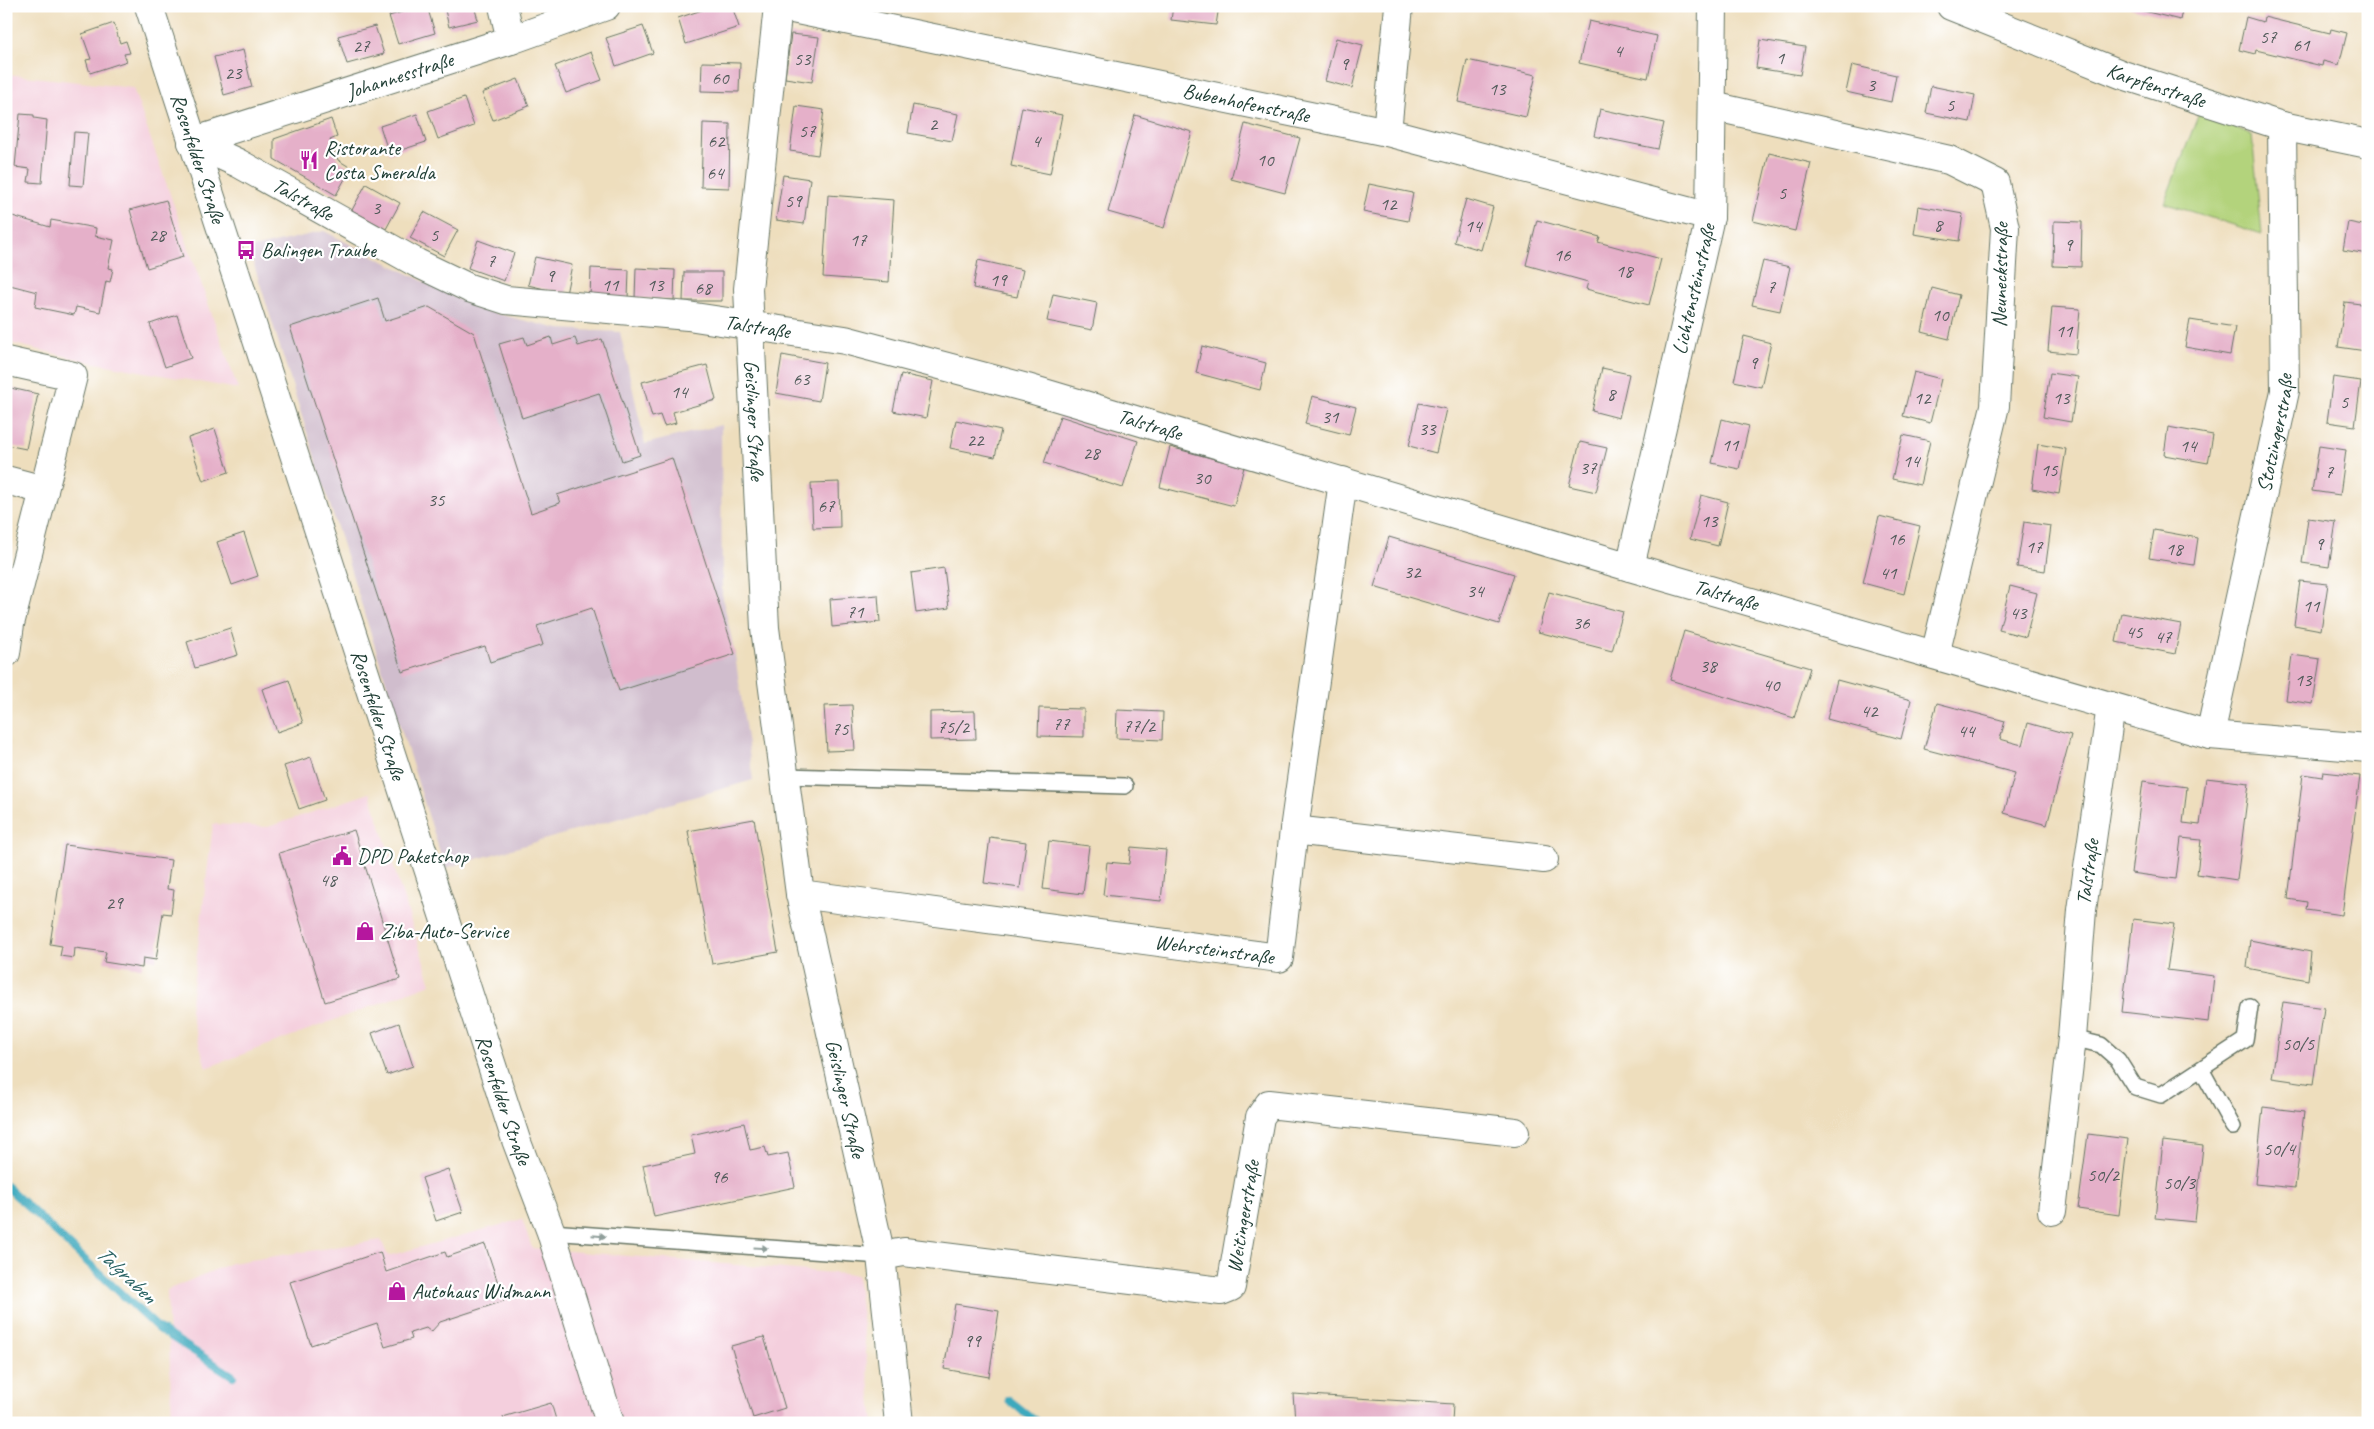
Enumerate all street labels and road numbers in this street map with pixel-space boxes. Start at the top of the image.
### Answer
street label: Johannesstraße [342,46,458,105]
street label: Karpfenstraße [2103,57,2211,114]
street label: Bubenhofenstraße [1180,77,1314,129]
street label: Rosenfelder Straße [165,90,232,229]
street label: Talstraße [268,172,340,228]
street label: Lichtensteinstraße [1666,219,1721,357]
street label: Neuneckstraße [1986,220,2014,328]
street label: Talstraße [723,309,794,345]
street label: Geislinger Straße [739,359,771,483]
street label: Stotzingerstraße [2250,372,2298,494]
street label: Talstraße [1115,403,1187,447]
street label: Talstraße [1691,573,1763,617]
street label: Rosenfelder Straße [345,647,412,785]
street label: Talstraße [2070,835,2105,906]
street label: Wehrsteinstraße [1153,929,1278,970]
street label: Rosenfelder Straße [470,1032,538,1171]
street label: Geislinger Straße [820,1037,872,1162]
street label: Weitingerstraße [1221,1156,1266,1275]

